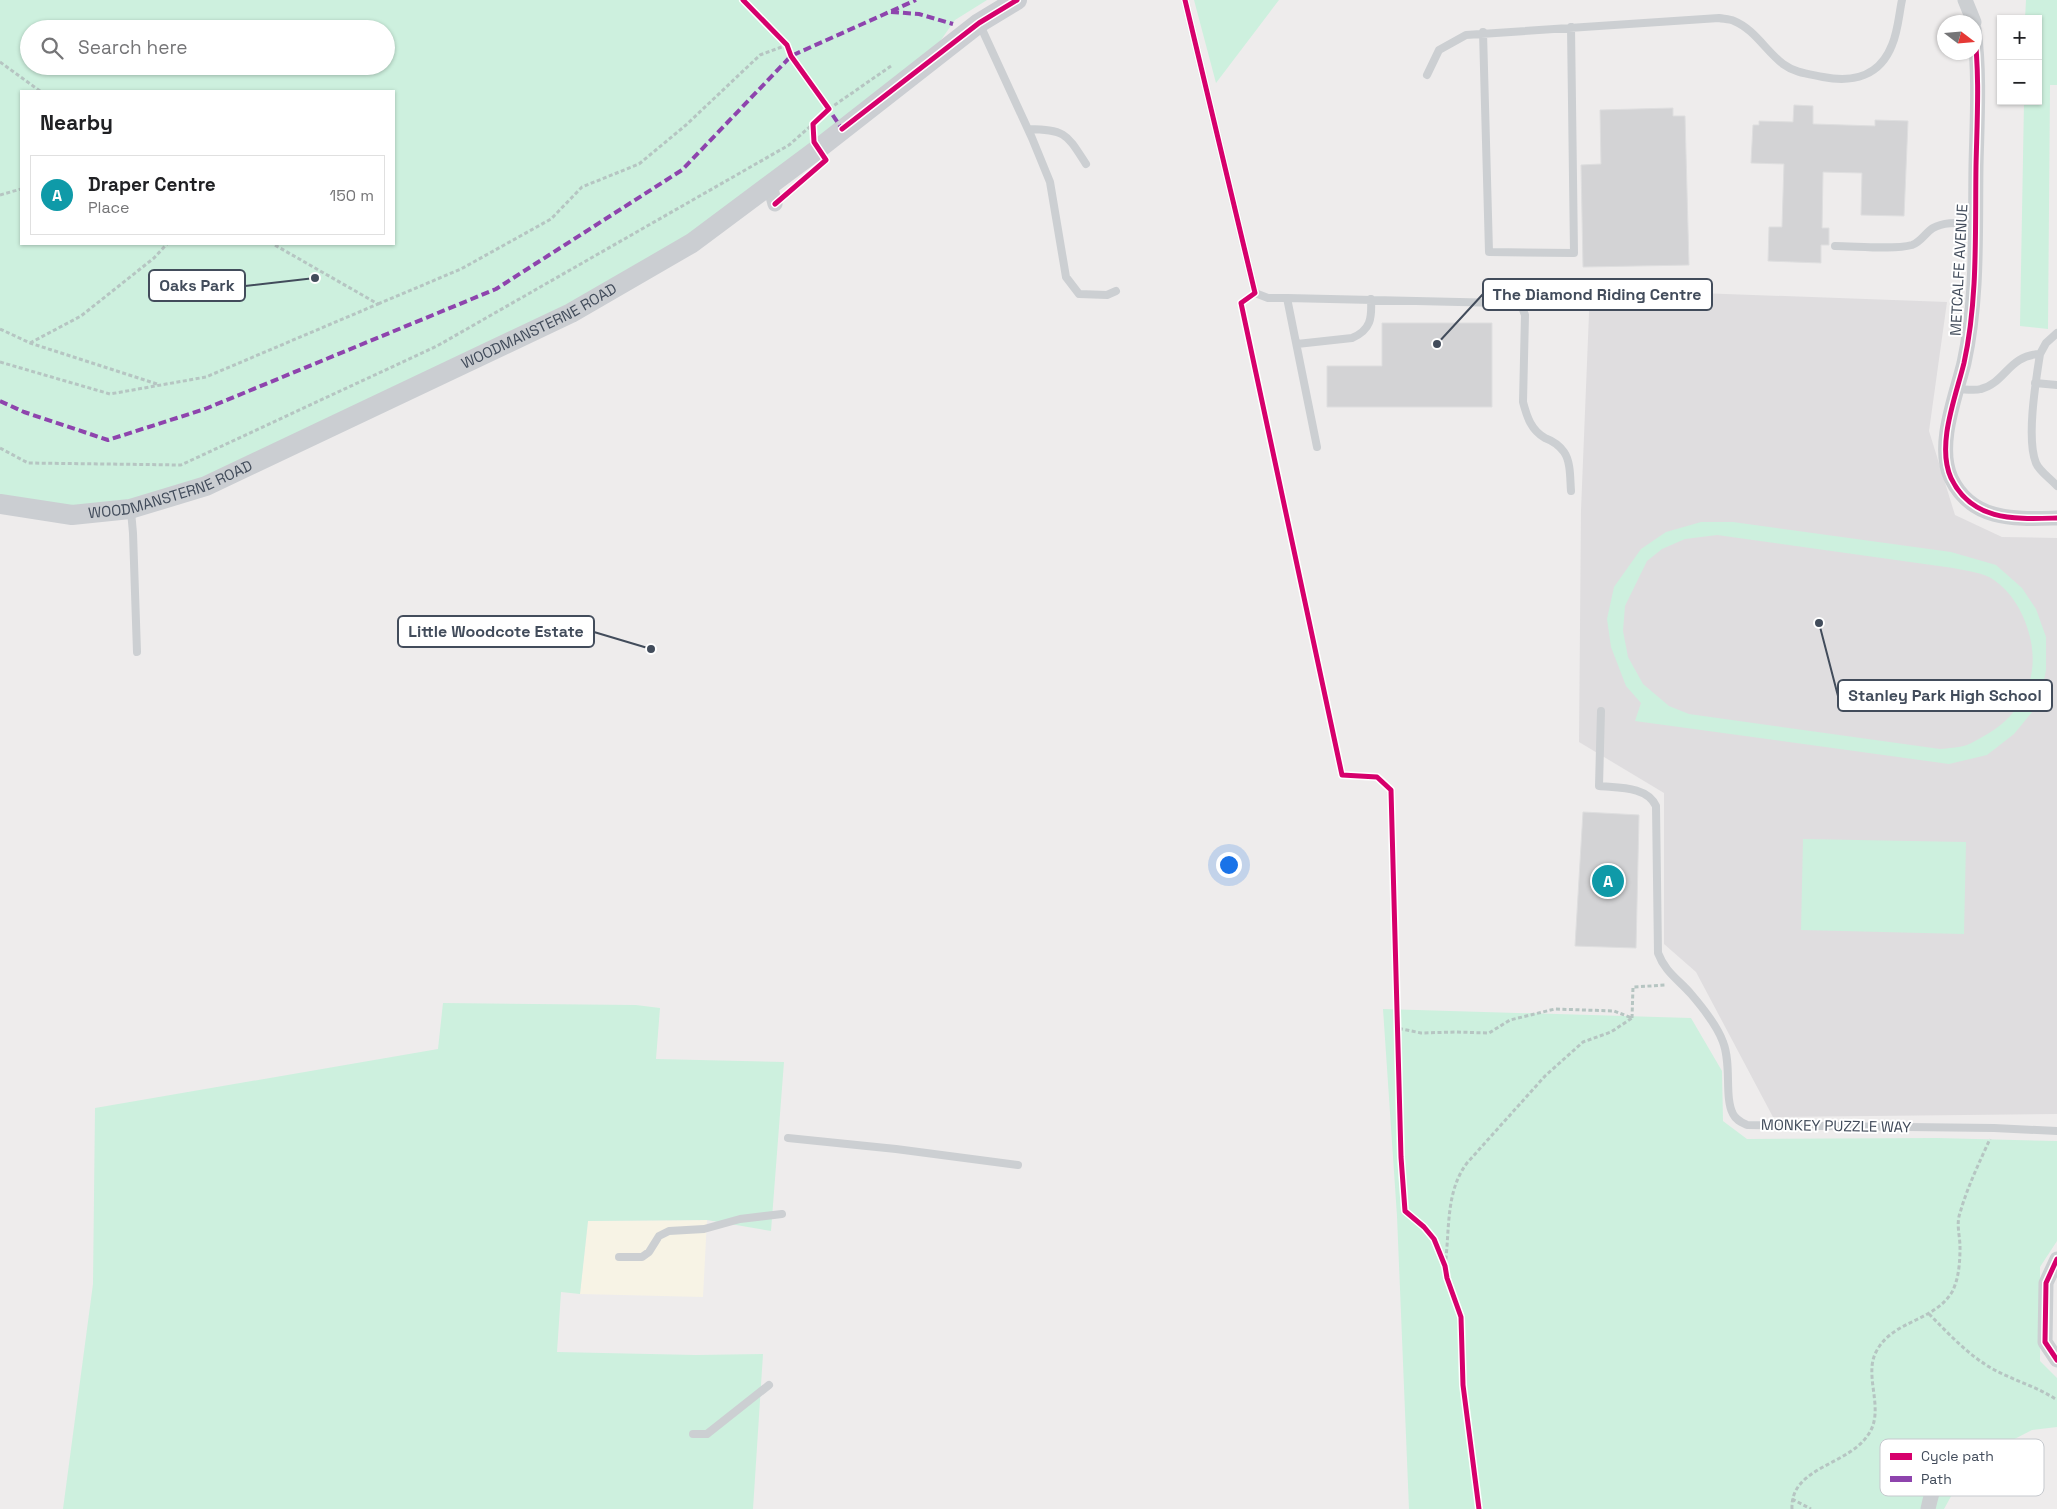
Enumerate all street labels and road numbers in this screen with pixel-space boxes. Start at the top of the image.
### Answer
street label: METCALFE AVENUE [1946,204,1971,336]
street label: WOODMANSTERNE ROAD [458,279,620,373]
street label: WOODMANSTERNE ROAD [87,455,255,522]
street label: MONKEY PUZZLE WAY [1761,1115,1911,1136]

